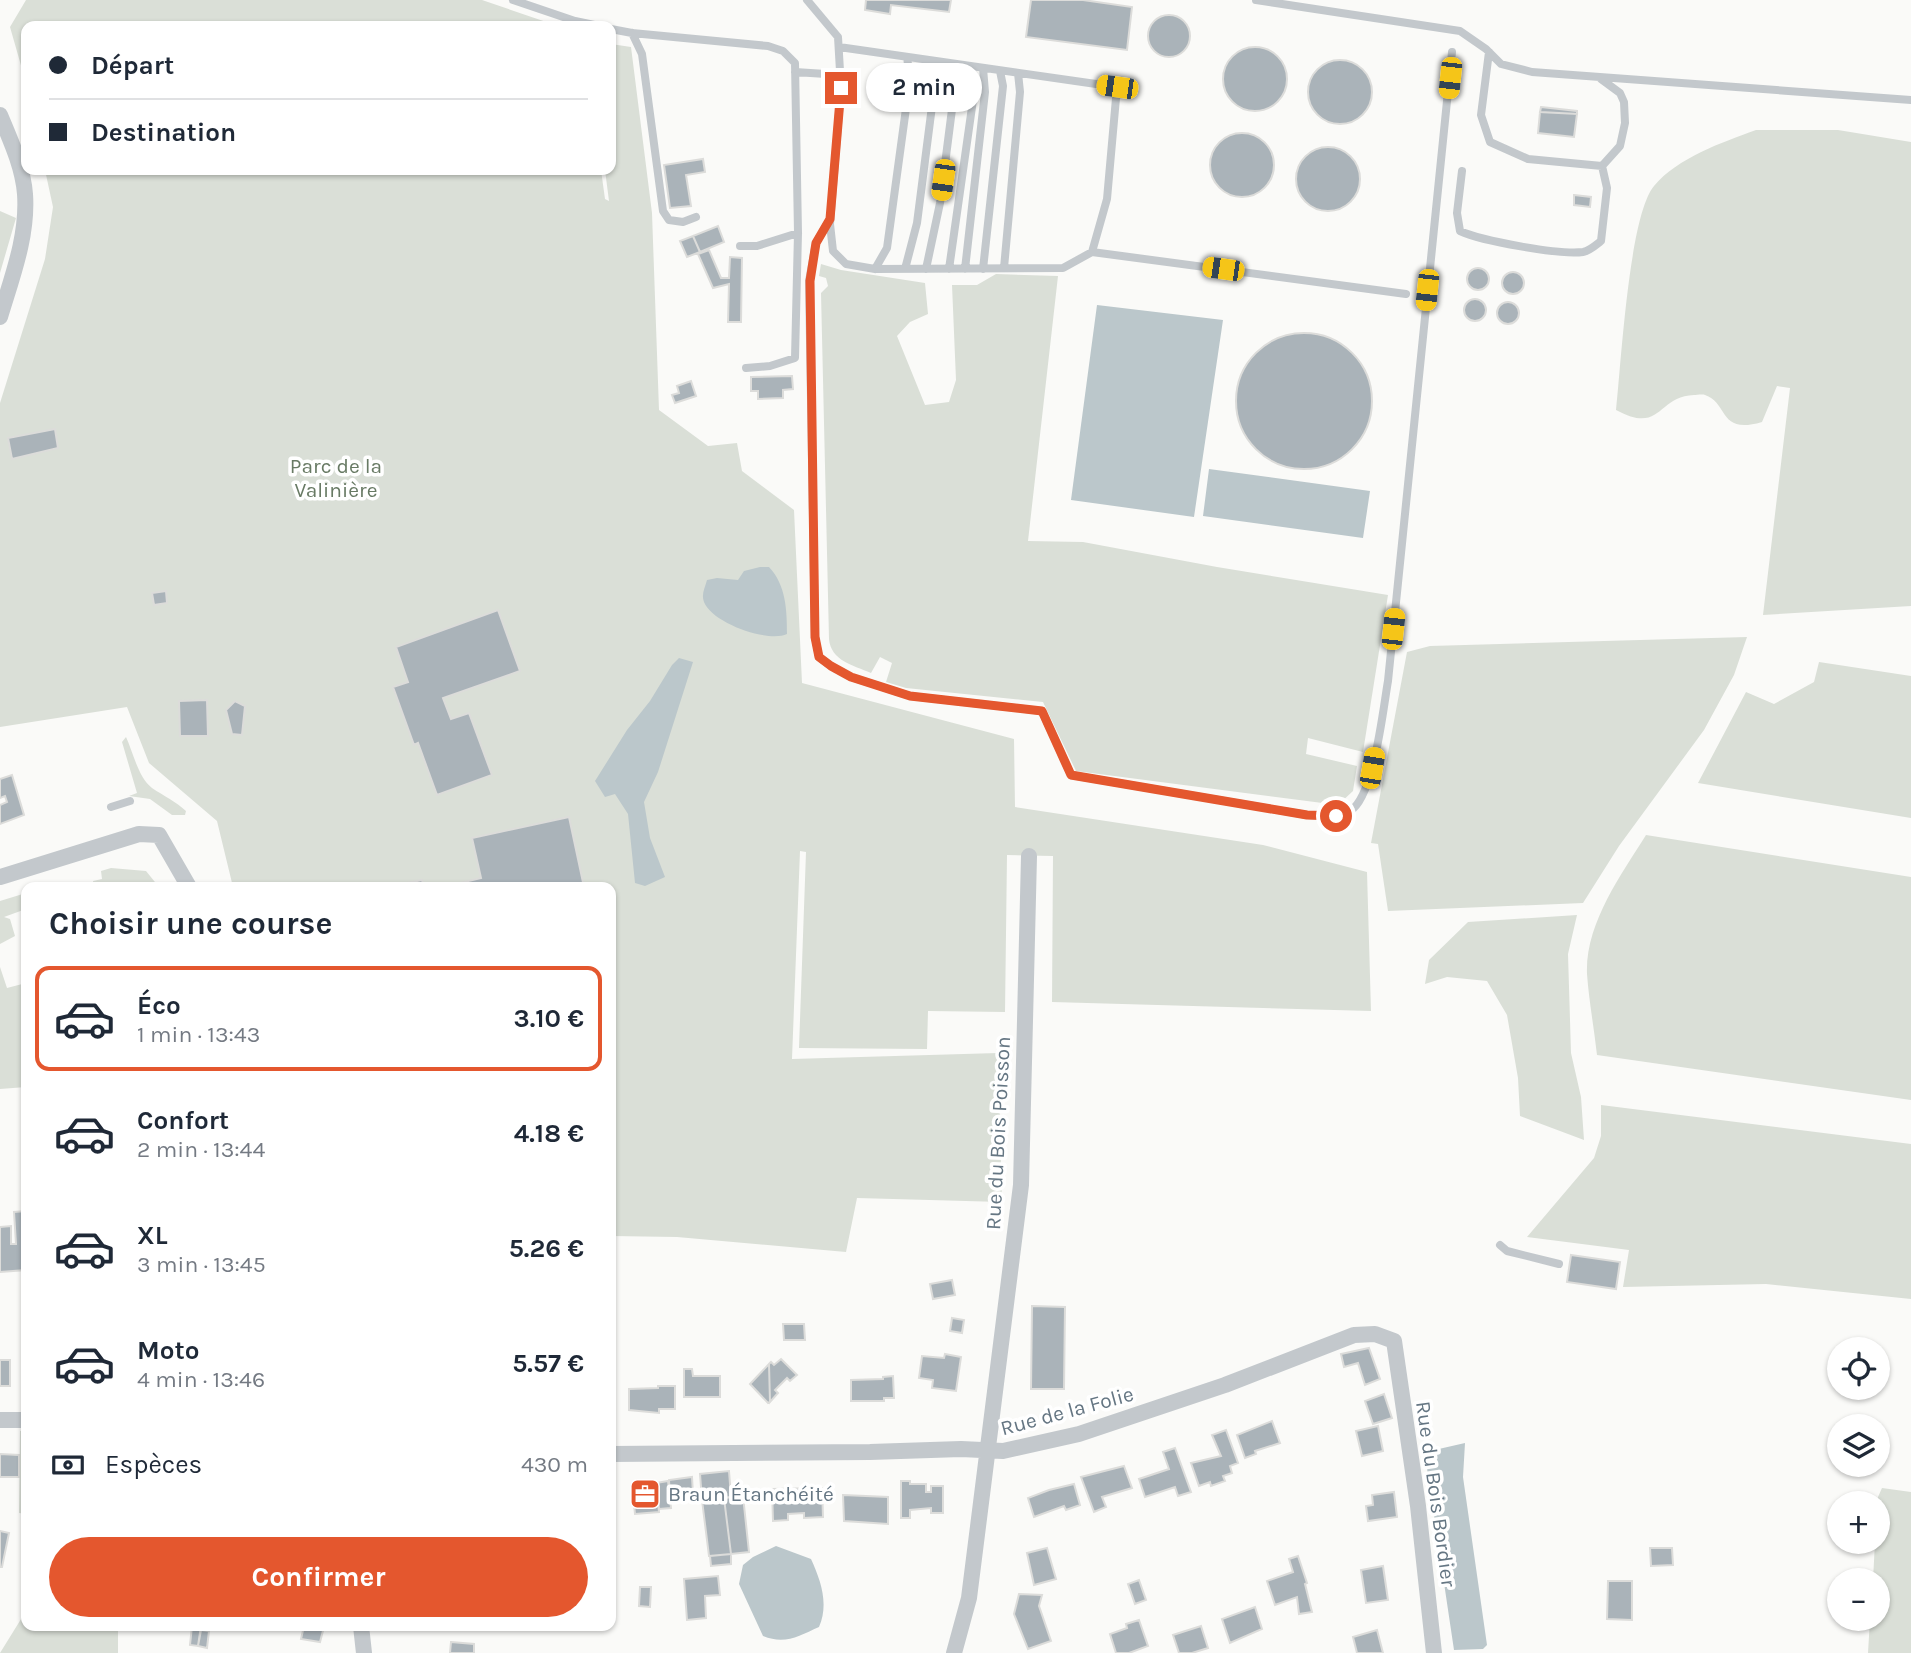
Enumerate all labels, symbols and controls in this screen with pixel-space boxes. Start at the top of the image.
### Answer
text: Départ [91,50,174,81]
car [1438,56,1463,100]
callout: 2 min [866,64,981,112]
route end [825,72,857,104]
text: 2 min [892,74,956,101]
car [1095,74,1140,100]
text: Destination [91,117,236,148]
car [930,158,957,202]
car [1201,256,1246,282]
car [1415,268,1440,312]
park label: Parc de la Valinière [290,454,382,502]
car [1381,607,1406,651]
car [1359,745,1386,791]
route start [1320,800,1352,832]
text: Choisir une course [49,905,332,942]
icon: car [53,987,116,1050]
text: Éco [137,990,181,1021]
text: 3.10 € [513,1003,584,1034]
text: 1 min · 13:43 [137,1021,260,1048]
street label: Rue du Bois Poisson [981,1036,1015,1230]
icon: car [53,1102,116,1165]
text: Confort [137,1105,229,1136]
text: 4.18 € [514,1118,584,1149]
text: 2 min · 13:44 [137,1136,265,1163]
icon: car [53,1217,116,1280]
text: XL [137,1220,168,1251]
text: 5.26 € [509,1233,584,1264]
text: 3 min · 13:45 [137,1251,266,1278]
icon: car [53,1332,116,1395]
text: Moto [137,1335,199,1366]
map controls [1827,1337,1890,1631]
button: locate [1827,1337,1890,1400]
text: 5.57 € [512,1348,584,1379]
text: 4 min · 13:46 [137,1366,265,1393]
street label: Rue de la Folie [998,1382,1136,1440]
street label: Rue du Bois Bordier [1411,1399,1461,1589]
button: layers [1827,1414,1890,1477]
icon: cash [49,1446,87,1484]
text: Espèces [105,1449,202,1480]
text: 430 m [521,1451,588,1478]
office icon: Braun Étanchéité [628,1477,662,1511]
place label: Braun Étanchéité [668,1482,834,1506]
button: + [1827,1491,1890,1554]
button: Confirmer [49,1537,588,1617]
button: − [1827,1568,1890,1631]

